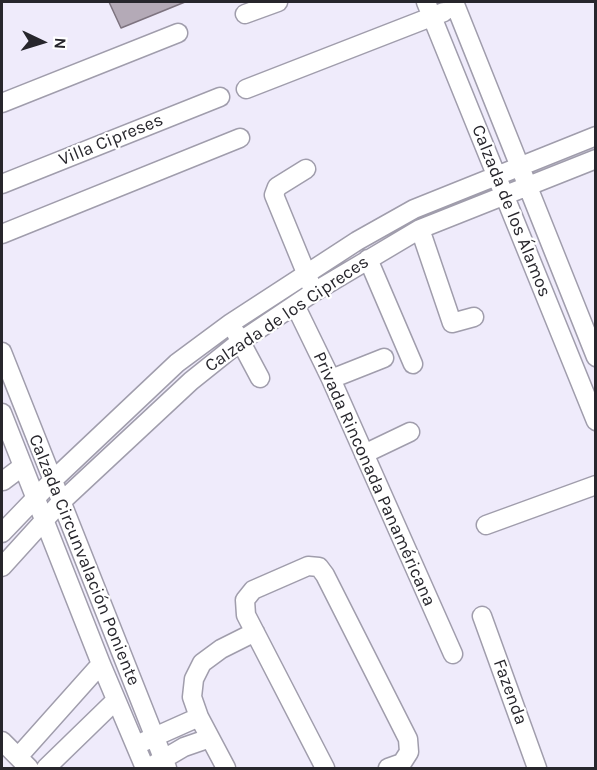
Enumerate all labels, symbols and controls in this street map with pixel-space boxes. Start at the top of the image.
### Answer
north arrow [12,12,72,72]
text: N [51,37,70,50]
street label: Villa Cipreses [56,109,166,171]
street label: Calzada de los Álamos [467,122,555,300]
street label: Calzada de los Cipreces [201,251,373,377]
street label: Privada Rinconada Panaméricana [308,348,440,610]
street label: Calzada Circunvalación Poniente [24,431,144,689]
street label: Fazenda [488,656,532,728]

